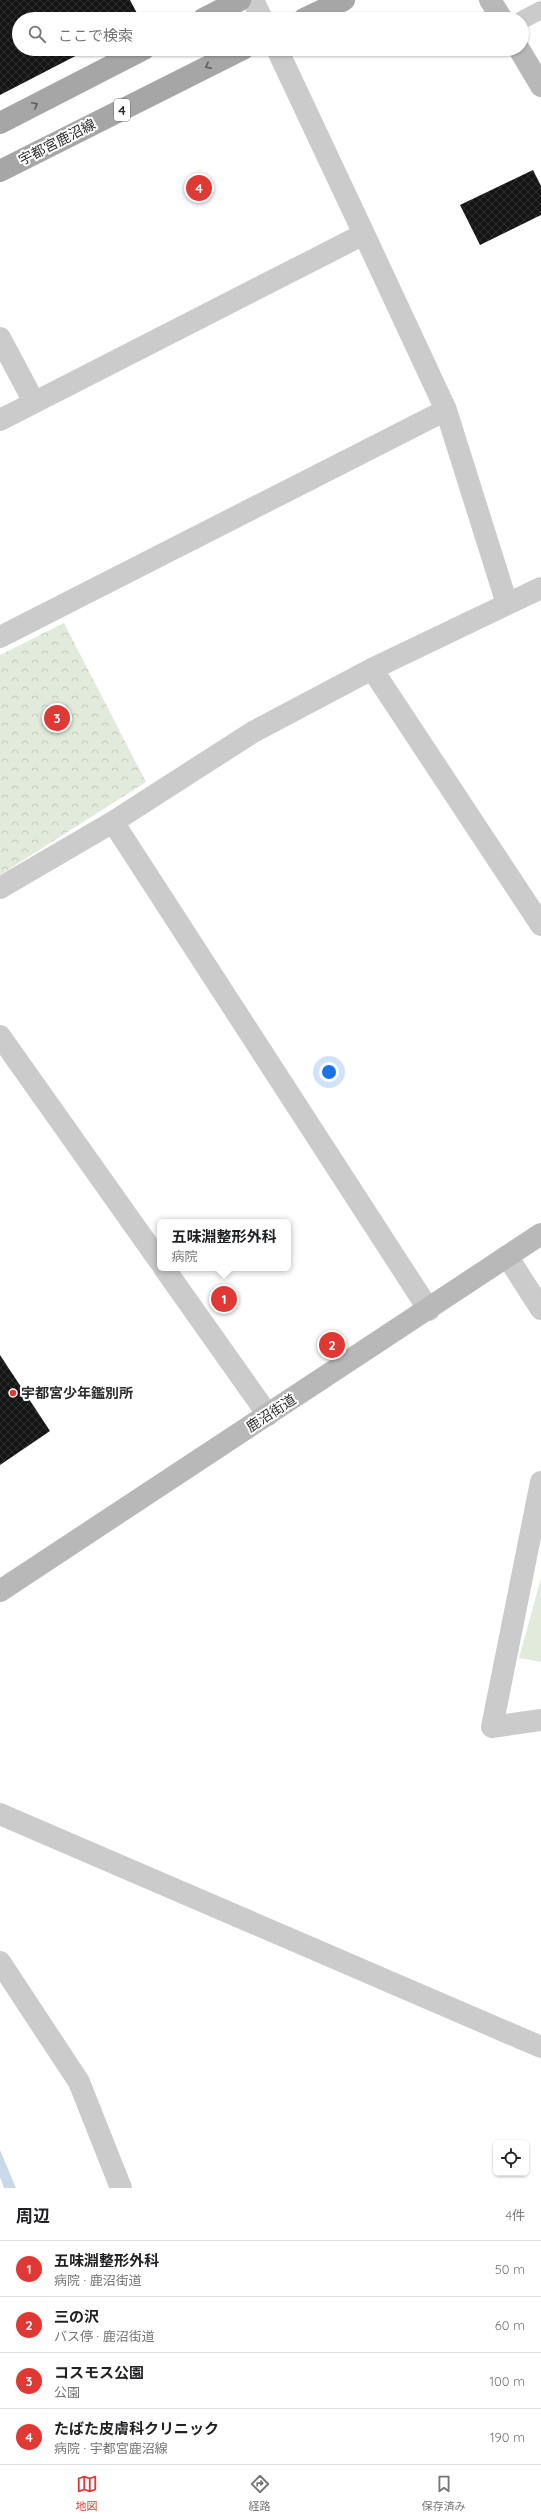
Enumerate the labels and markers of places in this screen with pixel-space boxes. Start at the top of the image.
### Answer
pin: 4 [186,173,212,203]
pin: 3 [44,703,70,733]
pin: 1 [211,1284,237,1314]
pin: 2 [319,1330,345,1360]
place label: 宇都宮少年鑑別所 [21,1384,133,1402]
marker: 宇都宮少年鑑別所 [8,1388,18,1398]

